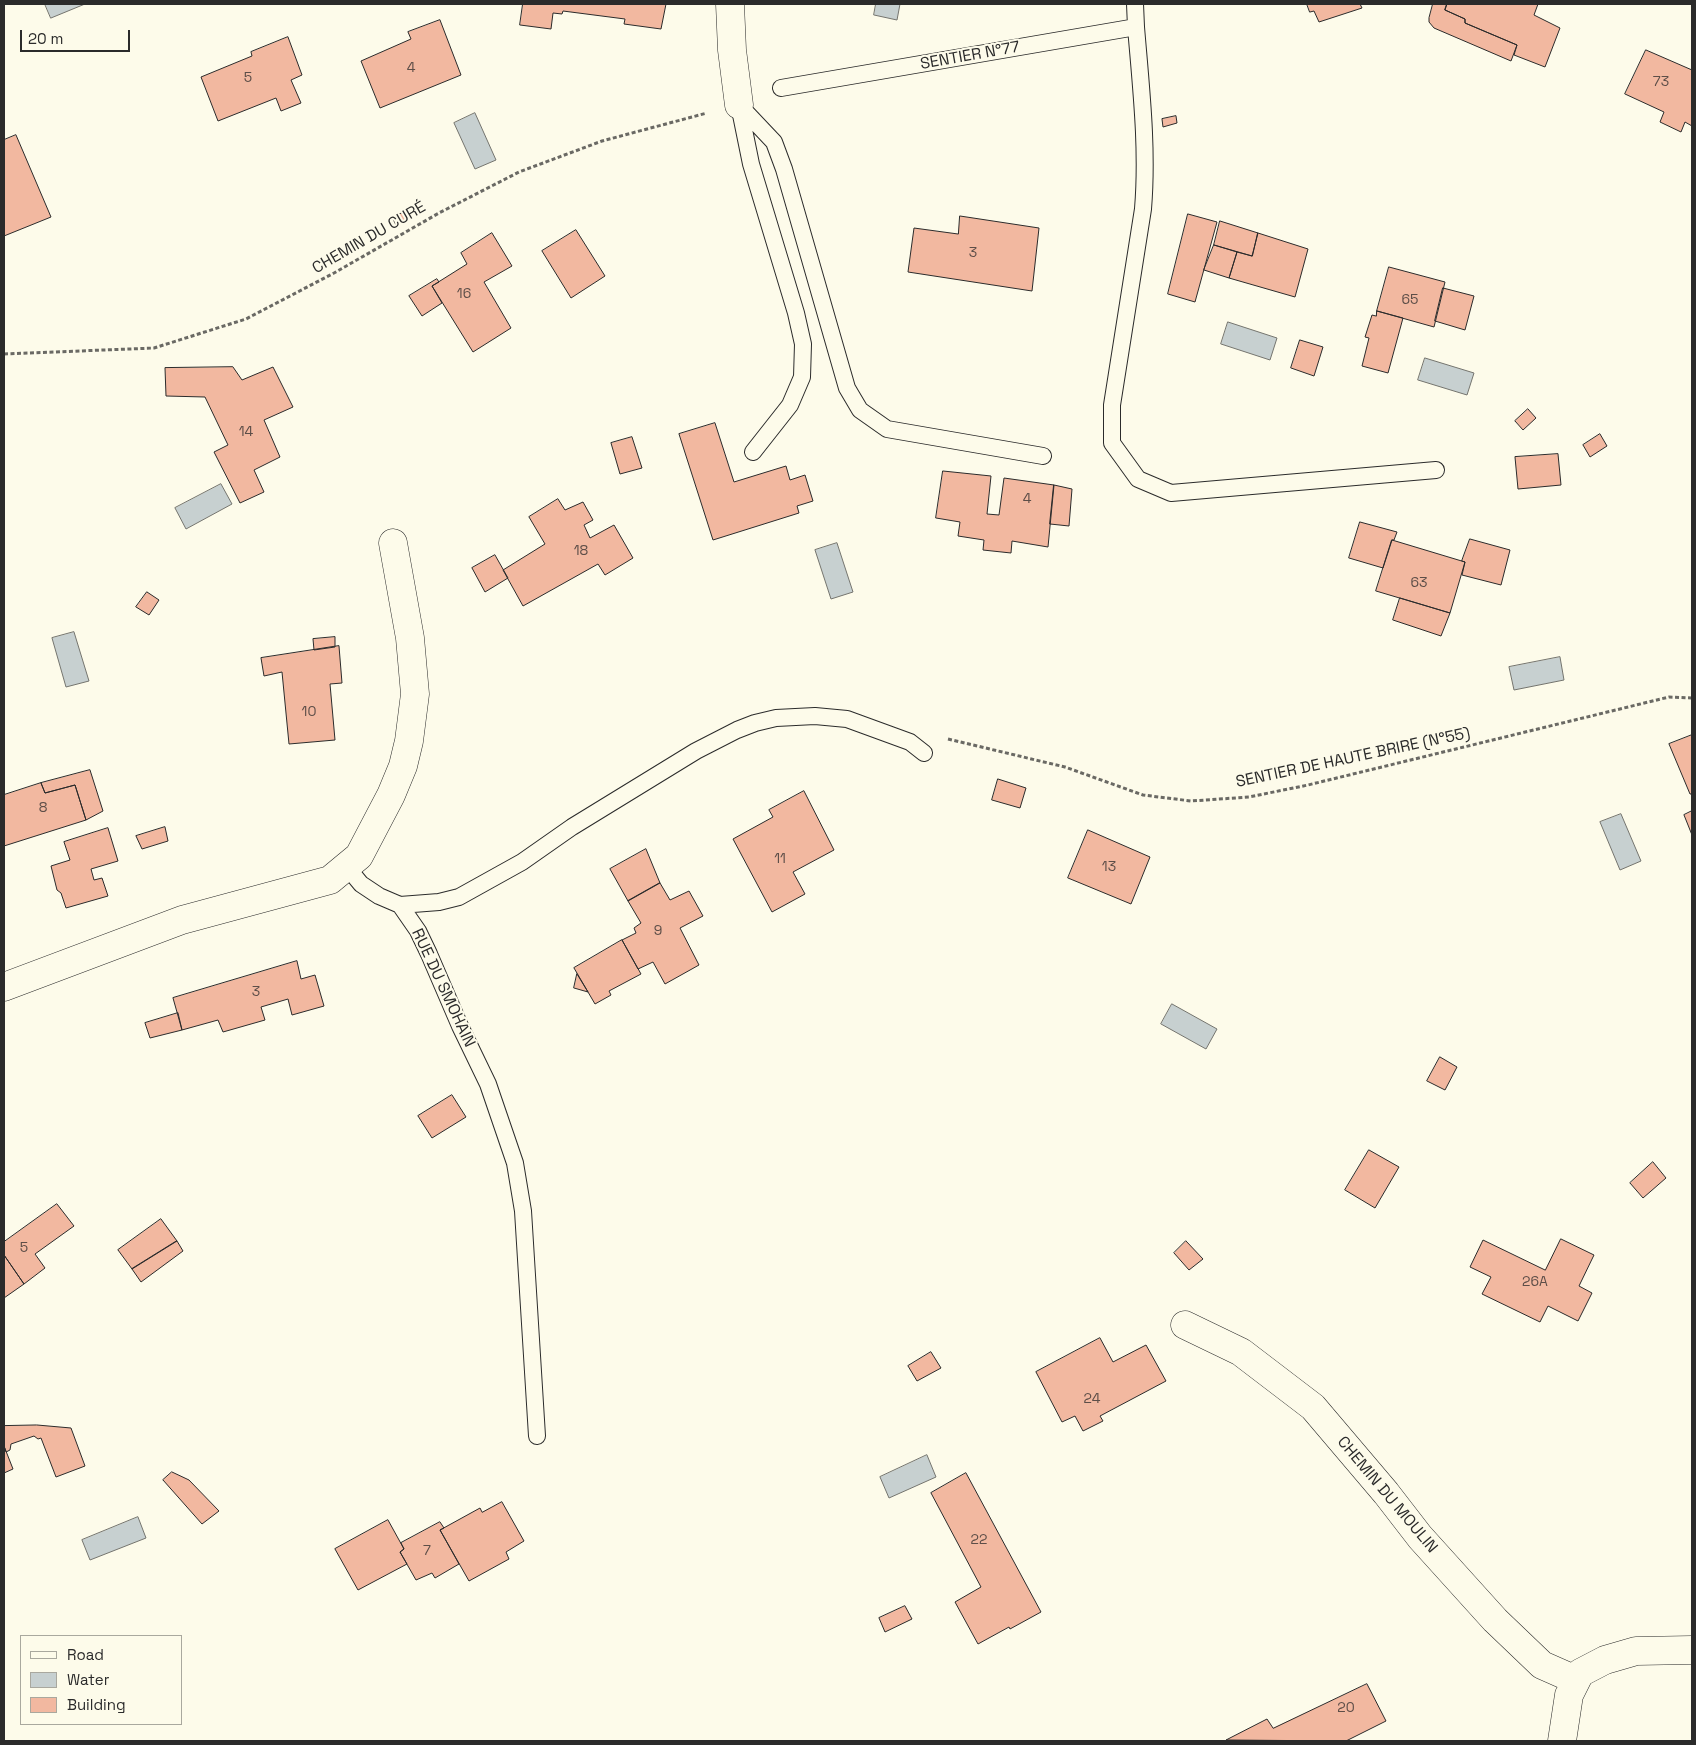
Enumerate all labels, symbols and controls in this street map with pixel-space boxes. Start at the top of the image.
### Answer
scale bar [22,20,132,52]
text: 20 m [28,29,63,48]
street label: SENTIER N°77 [919,38,1021,74]
house number: 4 [407,60,415,76]
house number: 5 [244,70,252,86]
house number: 73 [1653,74,1669,90]
street label: CHEMIN DU CURÉ [309,198,429,278]
house number: 3 [969,245,977,261]
house number: 16 [457,286,471,302]
house number: 65 [1402,292,1418,308]
house number: 14 [239,424,253,440]
house number: 4 [1023,491,1031,507]
house number: 18 [574,543,588,559]
house number: 63 [1410,575,1428,591]
house number: 10 [302,704,316,720]
street label: SENTIER DE HAUTE BRIRE (N°55) [1234,724,1472,792]
house number: 8 [39,800,47,816]
house number: 11 [774,851,786,867]
house number: 13 [1102,859,1116,875]
house number: 9 [654,923,662,939]
street label: RUE DU SMOHAIN [407,926,479,1050]
house number: 3 [252,984,260,1000]
house number: 5 [20,1240,28,1256]
house number: 26A [1522,1274,1548,1290]
house number: 24 [1084,1391,1100,1407]
street label: CHEMIN DU MOULIN [1333,1433,1441,1557]
house number: 22 [971,1532,987,1548]
house number: 7 [423,1543,431,1559]
legend [20,1635,182,1725]
text: Road [67,1645,104,1664]
text: Water [67,1670,109,1689]
text: Building [67,1695,126,1714]
house number: 20 [1337,1700,1355,1716]

